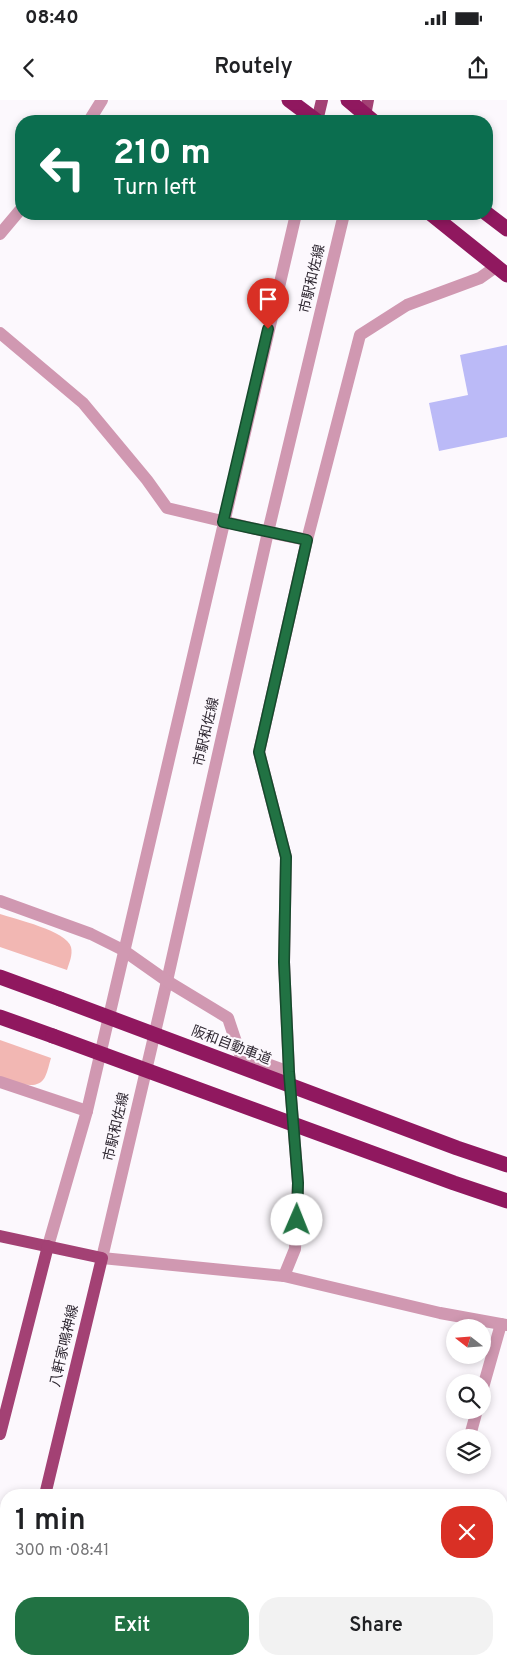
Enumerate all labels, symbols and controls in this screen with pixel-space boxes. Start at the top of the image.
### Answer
text: 08:40 [25,6,79,30]
icon: back [15,54,43,82]
text: Routely [214,54,293,81]
icon: share [464,54,492,82]
text: 210 m [113,132,211,176]
icon: left [30,135,95,200]
text: Turn left [113,175,196,202]
street label: 市駅和佐線 [297,243,329,315]
pin [247,278,289,329]
icon: arrive [254,285,282,313]
street label: 市駅和佐線 [191,696,223,768]
street label: 阪和自動車道 [189,1023,273,1069]
street label: 市駅和佐線 [101,1091,133,1163]
position arrow [270,1193,322,1245]
street label: 八軒家鳴神線 [47,1303,83,1389]
north arrow [446,1319,491,1364]
map controls [446,1319,491,1474]
button: search [446,1374,491,1419]
button: layers [446,1429,491,1474]
text: 1 min [15,1503,86,1540]
button: close [441,1506,493,1558]
text: 300 m · 08:41 [15,1541,109,1561]
button: Exit [15,1597,249,1655]
button: Share [259,1597,493,1655]

